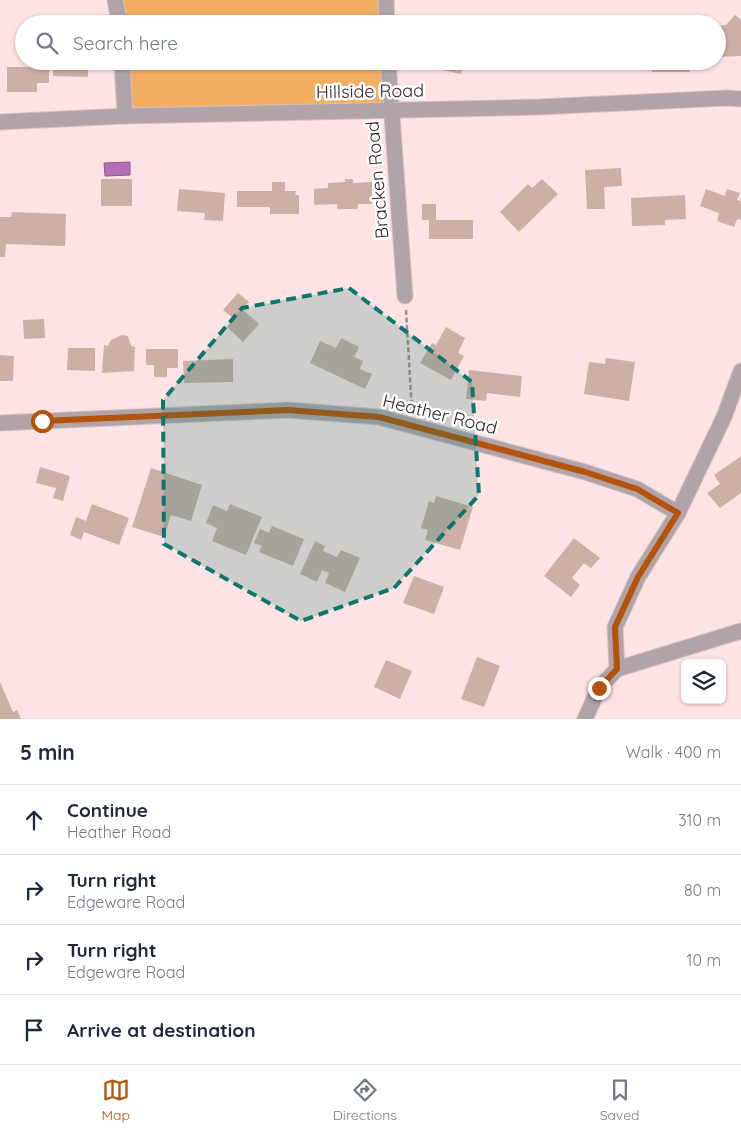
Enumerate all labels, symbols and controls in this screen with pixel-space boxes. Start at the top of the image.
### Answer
search box [15,15,726,70]
icon: search [33,29,61,57]
text: Search here [73,31,178,55]
street label: Hillside Road [316,79,424,103]
street label: Bracken Road [360,120,394,240]
street label: Heather Road [380,389,500,439]
route start [31,410,54,433]
map controls [681,659,726,704]
button: layers [681,659,726,704]
route end [588,677,611,700]
text: 5 min [20,739,75,765]
text: Walk · 400 m [625,742,721,762]
text: Continue [67,798,148,822]
icon: ahead [20,806,48,834]
text: 310 m [678,810,721,830]
text: Heather Road [67,822,171,842]
text: Turn right [67,868,156,892]
icon: right [20,876,48,904]
text: 80 m [684,880,721,900]
text: Edgeware Road [67,892,185,912]
text: Turn right [67,938,156,962]
icon: right [20,946,48,974]
text: 10 m [687,950,721,970]
text: Edgeware Road [67,962,185,982]
icon: arrive [20,1016,48,1044]
text: Arrive at destination [67,1018,256,1042]
tab: Map [101,1076,130,1124]
tab: Directions [333,1076,397,1124]
tab: Saved [600,1076,640,1124]

